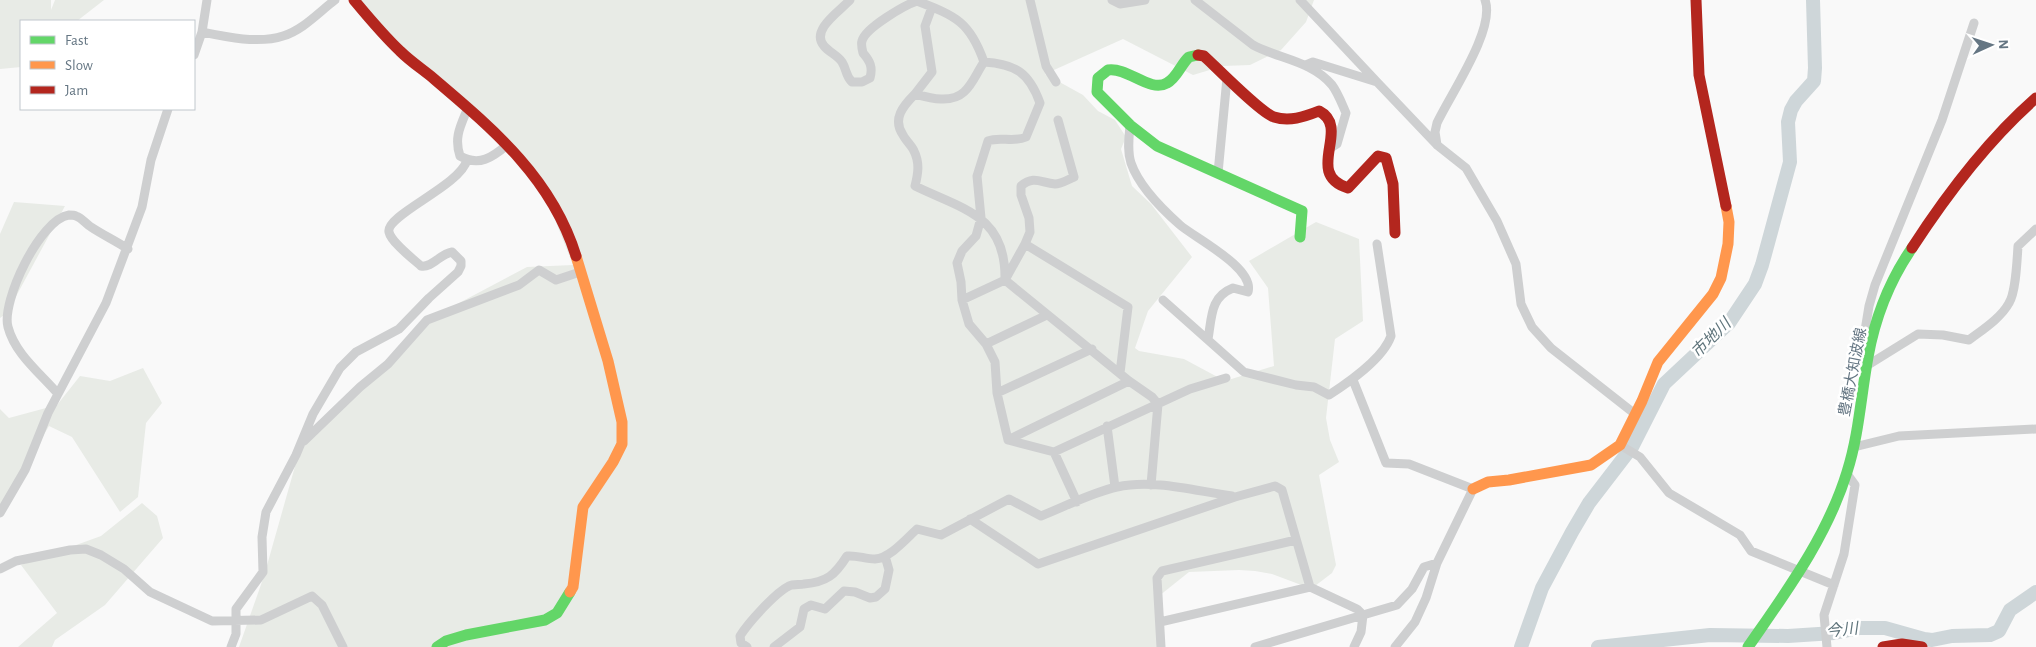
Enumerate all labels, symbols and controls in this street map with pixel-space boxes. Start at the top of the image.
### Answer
legend [20,20,195,110]
north arrow [1966,20,2016,70]
text: Fast [65,33,89,48]
text: N [1996,39,2010,50]
text: Slow [65,58,93,73]
text: Jam [65,83,88,98]
water label: 市地川 [1688,313,1735,361]
street label: 豊橋大知波線 [1836,326,1869,418]
water label: 今川 [1825,619,1861,640]

